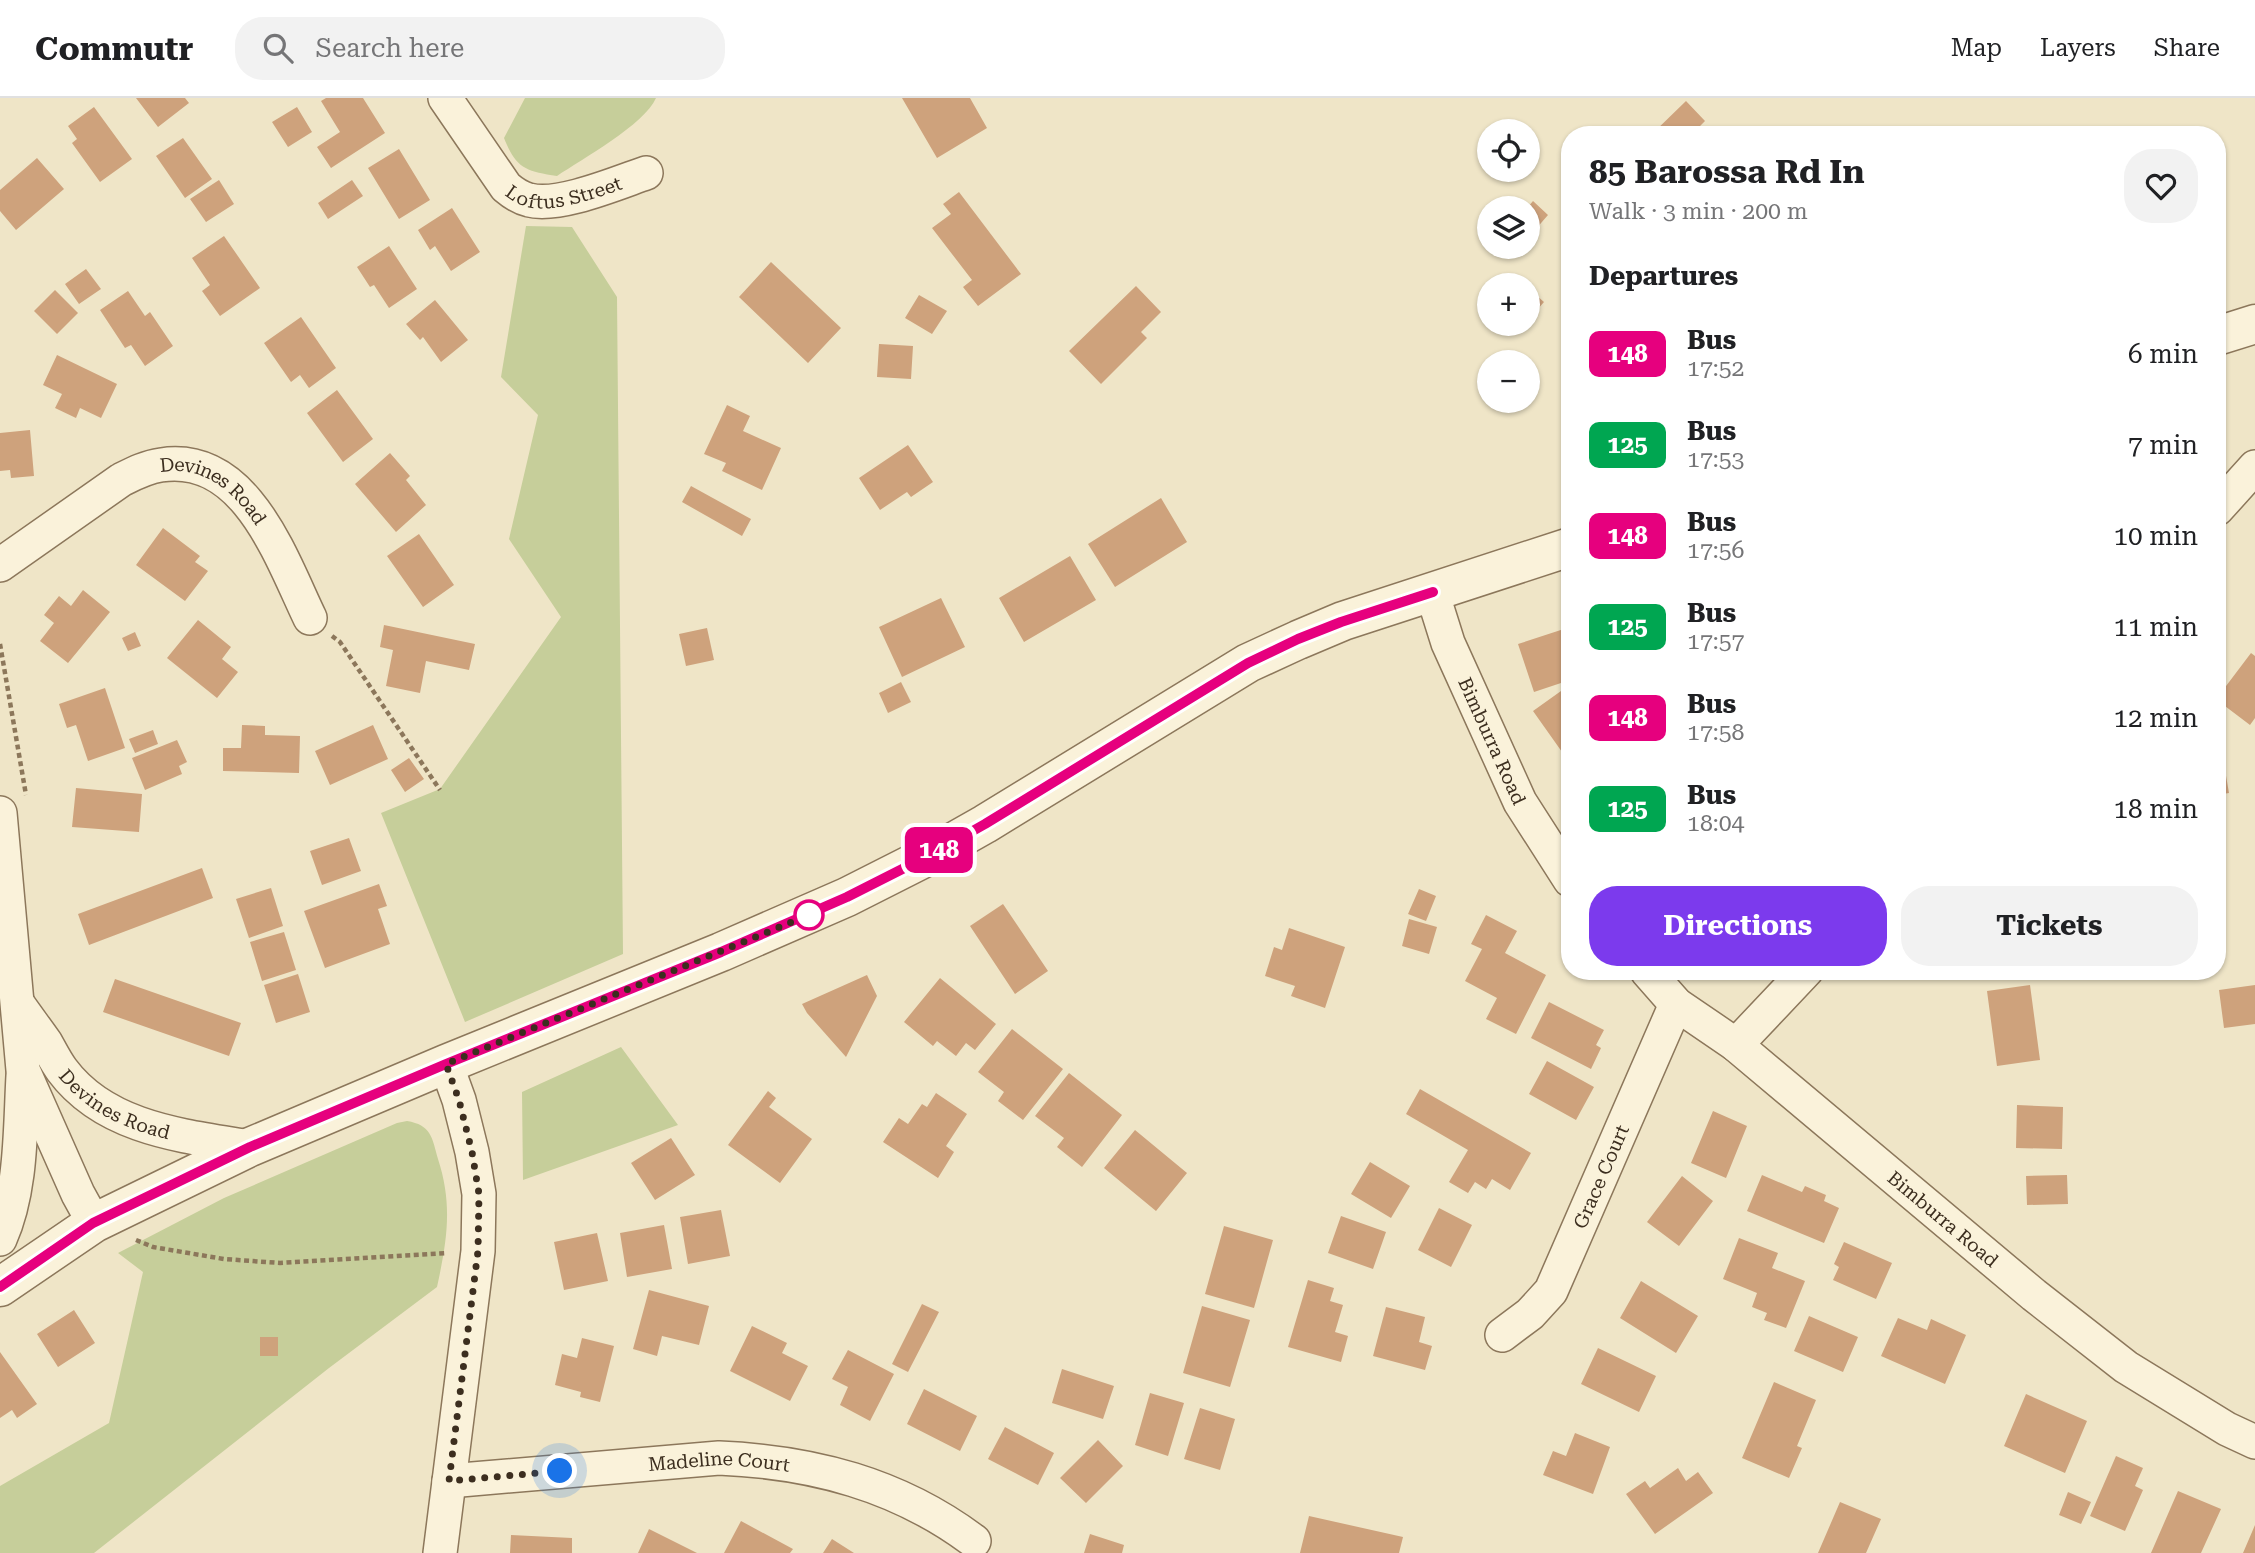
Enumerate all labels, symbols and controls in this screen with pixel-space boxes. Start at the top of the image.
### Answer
search box [235,17,725,80]
text: Commutr [35,29,193,68]
icon: search [259,29,297,67]
text: Search here [315,33,464,63]
text: Map [1951,34,2002,62]
text: Layers [2040,34,2116,62]
text: Share [2154,34,2220,62]
map controls [1477,119,1540,413]
button: locate [1477,119,1540,182]
button: heart [2124,149,2198,223]
text: 85 Barossa Rd In [1589,152,1865,191]
street label: Loftus Street [501,172,625,214]
button: layers [1477,196,1540,259]
text: Walk · 3 min · 200 m [1589,198,1808,225]
text: Departures [1589,261,1738,291]
button: + [1477,273,1540,336]
text: Bus [1687,325,1736,355]
text: 6 min [2128,339,2198,369]
text: 148 [1607,340,1648,368]
button: − [1477,350,1540,413]
text: 17:52 [1687,355,1744,382]
text: Bus [1687,416,1736,446]
text: 7 min [2128,430,2198,460]
text: 125 [1607,431,1648,459]
text: 17:53 [1687,446,1744,473]
street label: Devines Road [159,453,271,529]
text: Bus [1687,507,1736,537]
text: 10 min [2114,521,2198,551]
text: 148 [1607,522,1648,550]
text: 17:56 [1687,537,1744,564]
text: Bus [1687,598,1736,628]
text: 11 min [2114,612,2198,642]
text: 125 [1607,613,1648,641]
text: 17:57 [1687,628,1744,655]
street label: Bimburra Road [1453,674,1531,808]
text: Bus [1687,689,1736,719]
text: 12 min [2114,703,2198,733]
text: 148 [1607,704,1648,732]
text: 17:58 [1687,719,1744,746]
text: Bus [1687,780,1736,810]
text: 18 min [2114,794,2198,824]
text: 125 [1607,795,1648,823]
text: 18:04 [1687,810,1744,837]
line badge: 148 [899,827,979,873]
text: 148 [919,836,959,864]
button: Directions [1589,886,1887,966]
button: Tickets [1901,886,2198,966]
unlabelled marker [794,900,824,930]
street label: Devines Road [54,1065,172,1144]
street label: Grace Court [1569,1121,1634,1232]
street label: Bimburra Road [1883,1166,2003,1272]
street label: Madeline Court [647,1447,792,1477]
your location [542,1453,577,1488]

